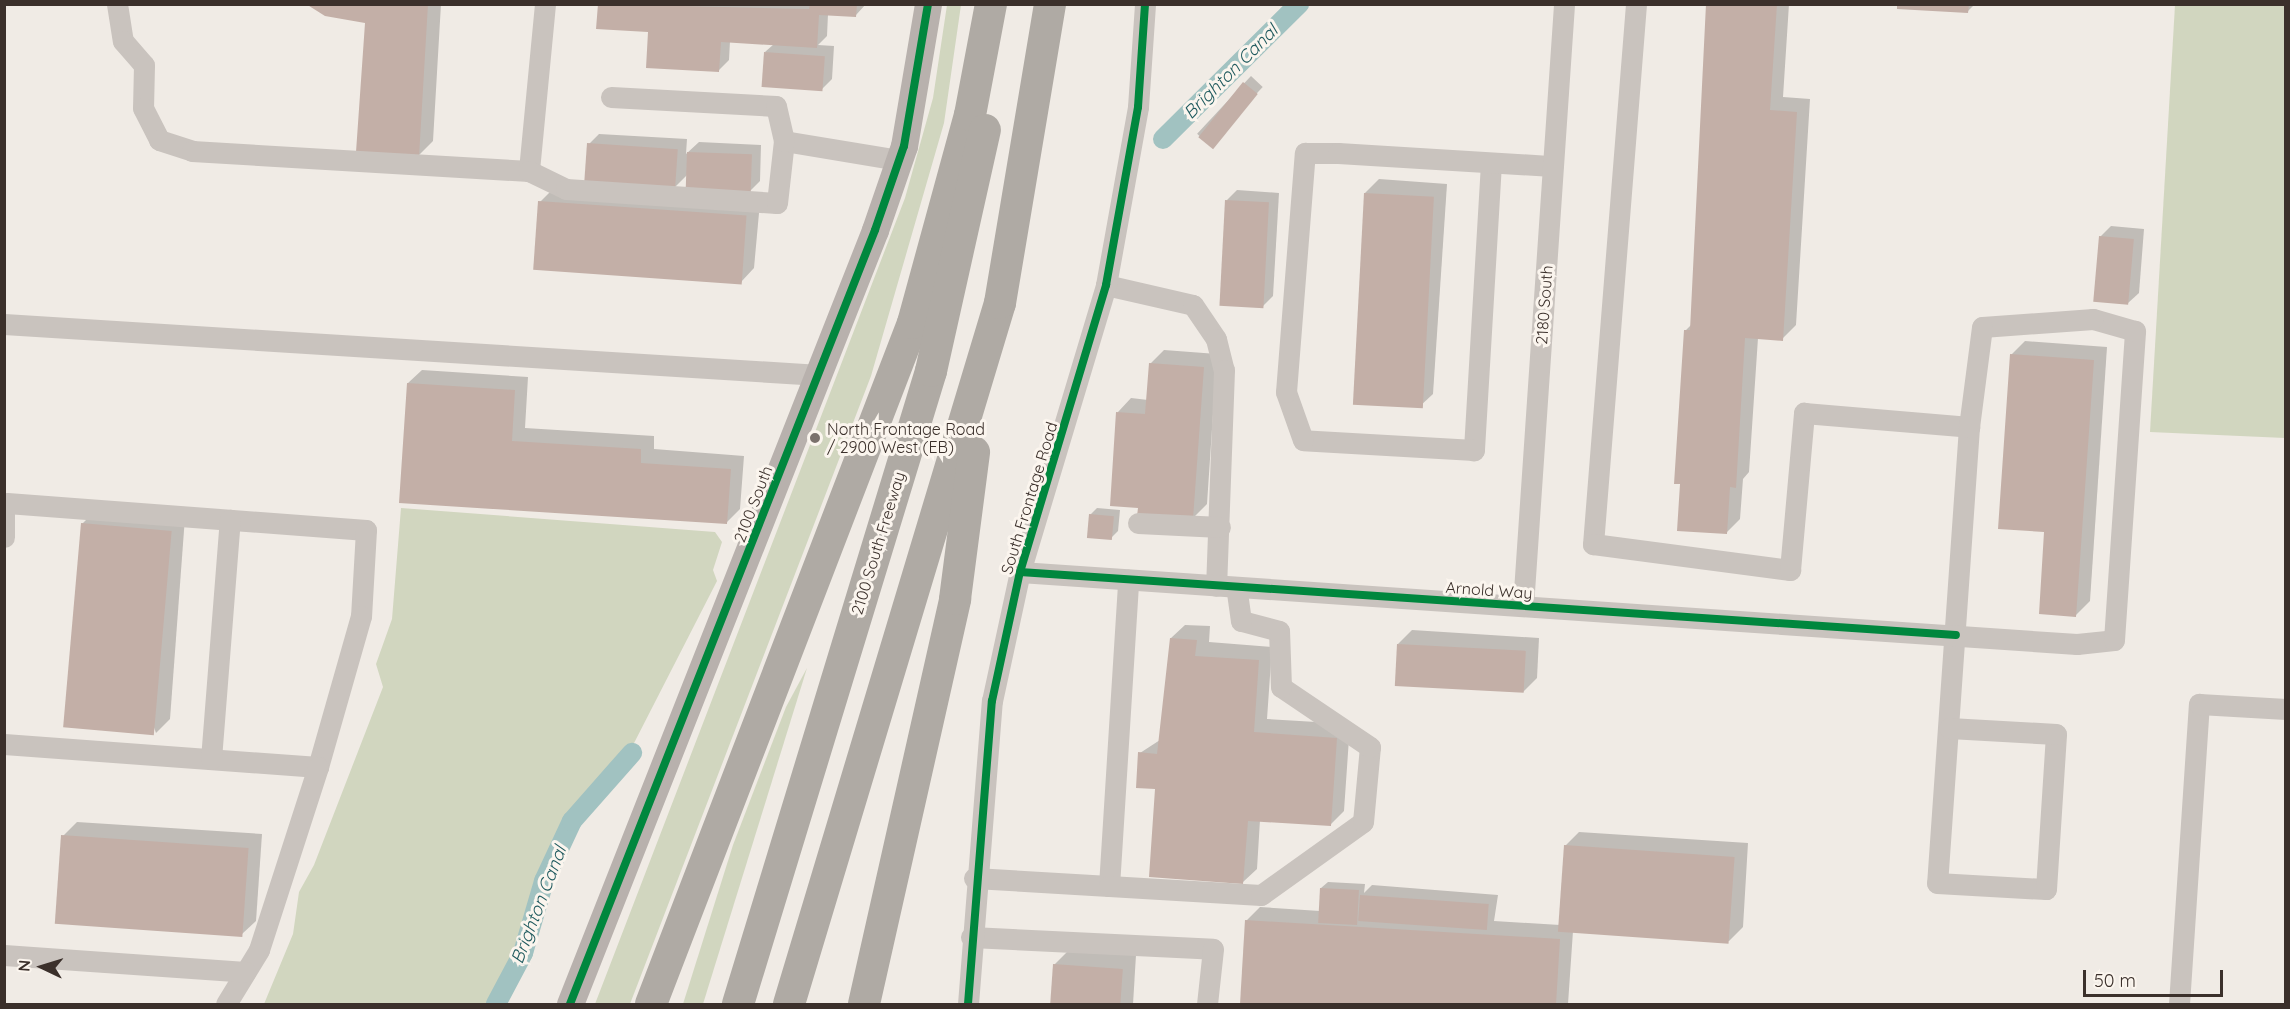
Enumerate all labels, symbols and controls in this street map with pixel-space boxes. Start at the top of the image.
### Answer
water label: Brighton Canal [1179,20,1283,124]
street label: 2180 South [1532,265,1556,345]
place label: North Frontage Road / 2900 West (EB) [827,419,985,457]
street label: South Frontage Road [997,420,1061,576]
marker: North Frontage Road / 2900 West (EB) [808,431,822,445]
street label: 2100 South [730,463,776,545]
street label: 2100 South Freeway [847,469,909,617]
street label: Arnold Way [1445,577,1533,603]
water label: Brighton Canal [507,843,571,967]
north arrow [12,937,72,997]
scale bar [2086,958,2226,996]
text: N [14,959,34,972]
text: 50 m [2094,969,2136,992]

